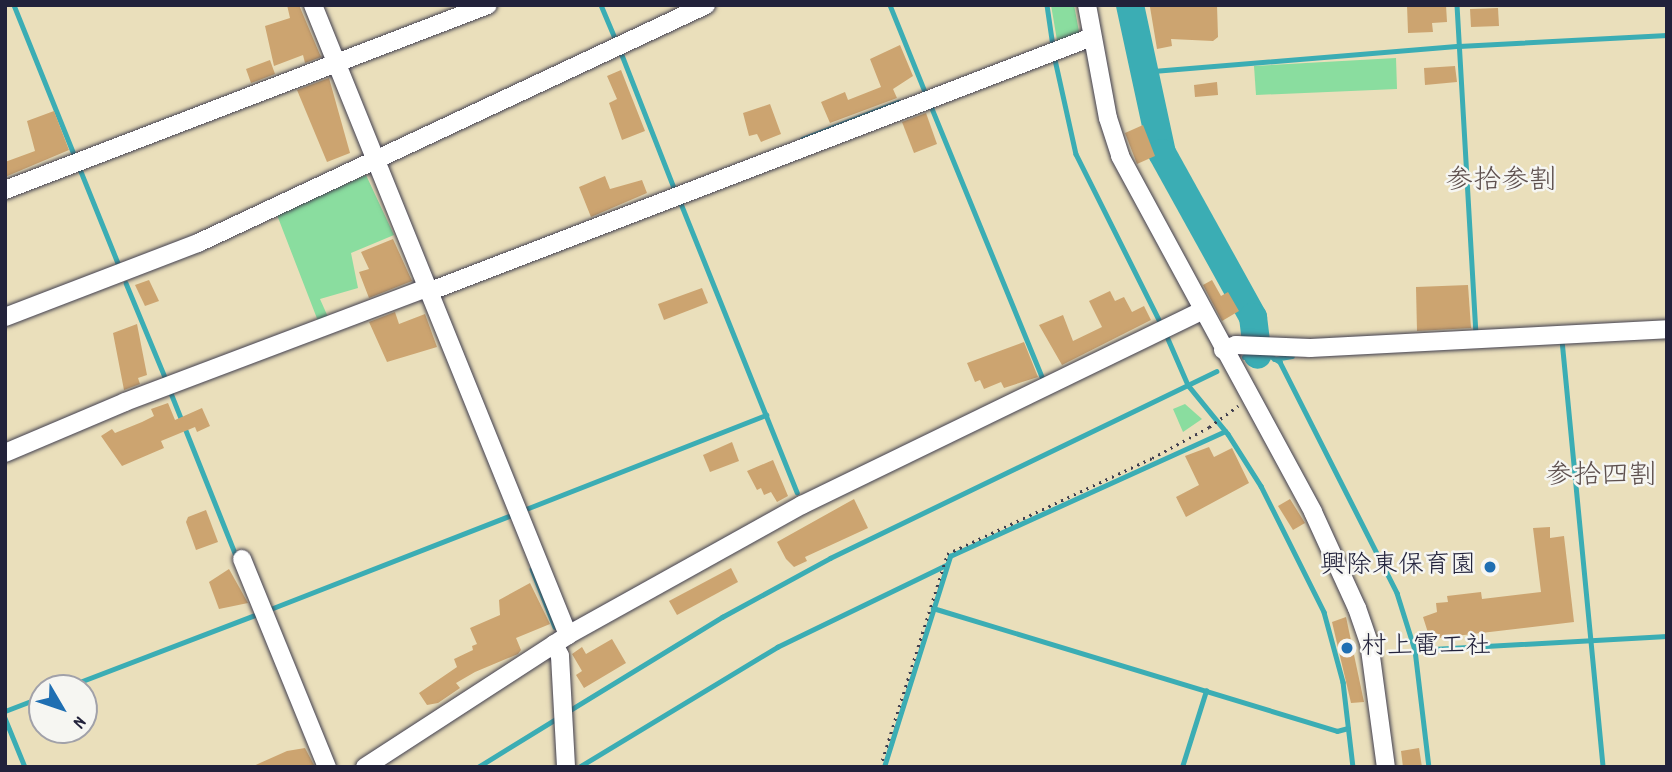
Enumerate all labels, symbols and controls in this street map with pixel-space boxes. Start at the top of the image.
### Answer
district label: 参拾参割 [1445,166,1557,200]
district label: 参拾四割 [1545,461,1657,495]
place label: 興除東保育園 [1320,551,1476,583]
marker: 興除東保育園 [1482,559,1498,575]
place label: 村上電工社 [1361,632,1491,664]
marker: 村上電工社 [1339,640,1355,656]
north arrow [28,674,98,744]
text: N [65,709,92,733]

